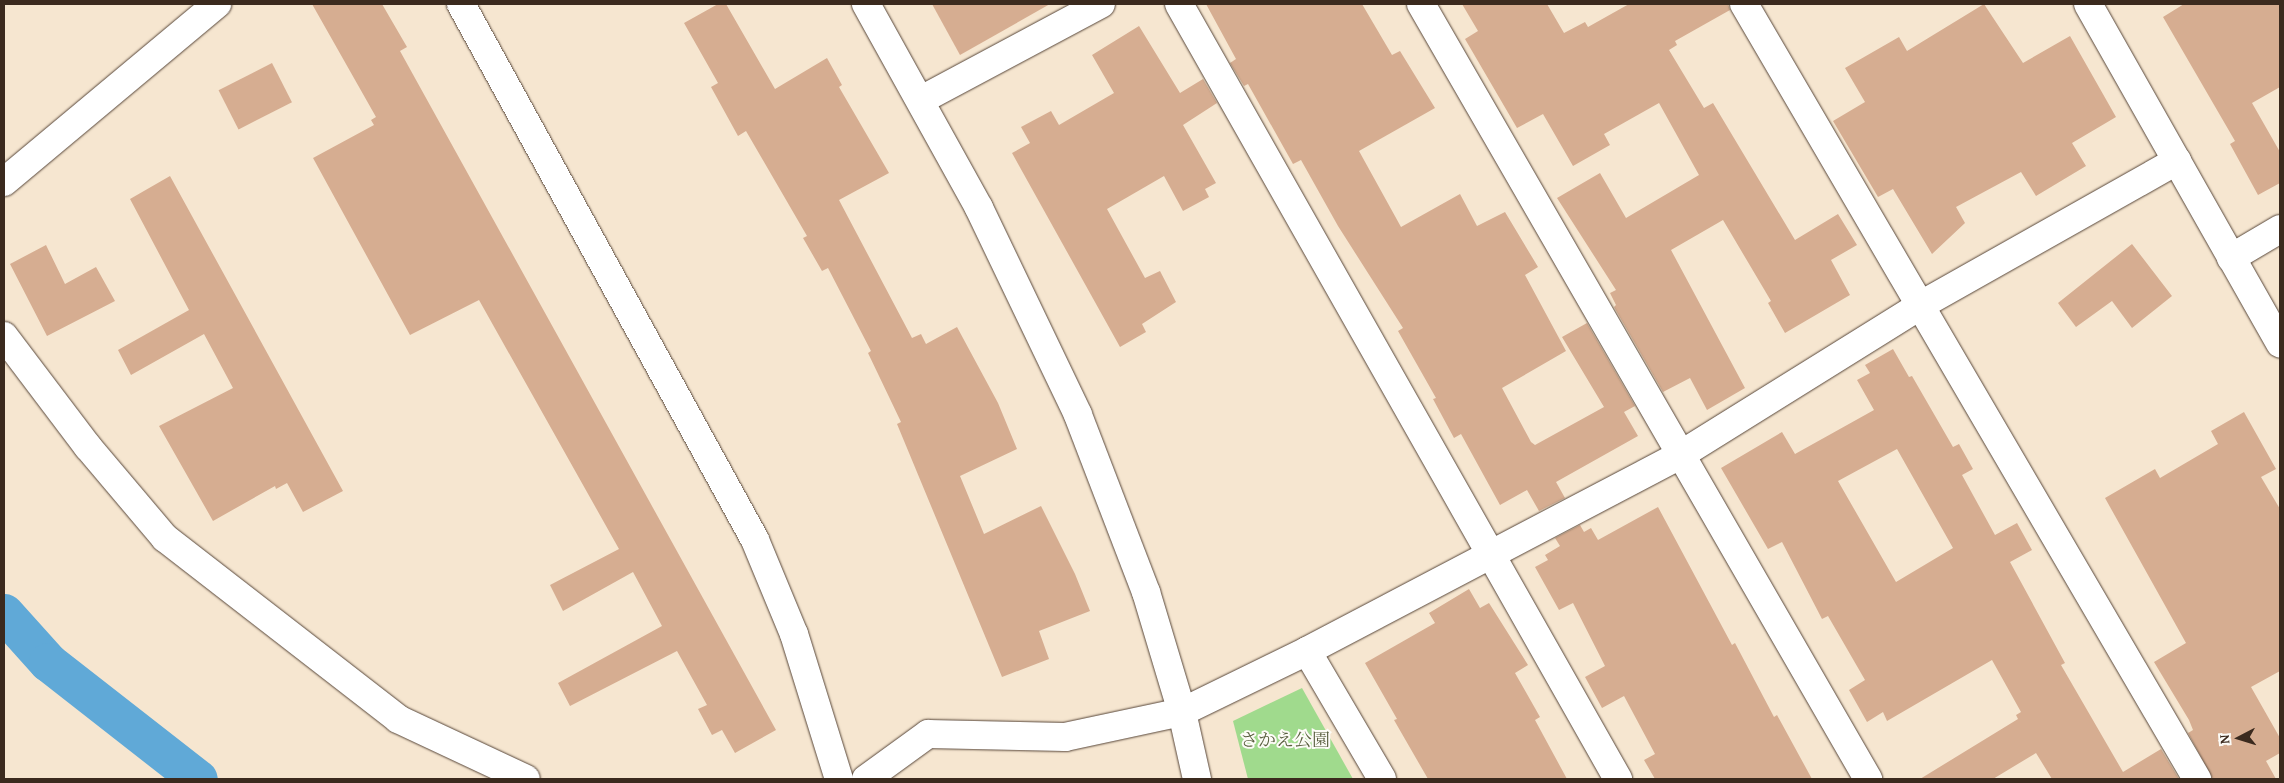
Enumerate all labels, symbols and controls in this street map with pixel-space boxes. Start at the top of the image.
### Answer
north arrow [2214,713,2264,763]
park label: さかえ公園 [1240,729,1330,751]
text: N [2214,734,2234,745]

